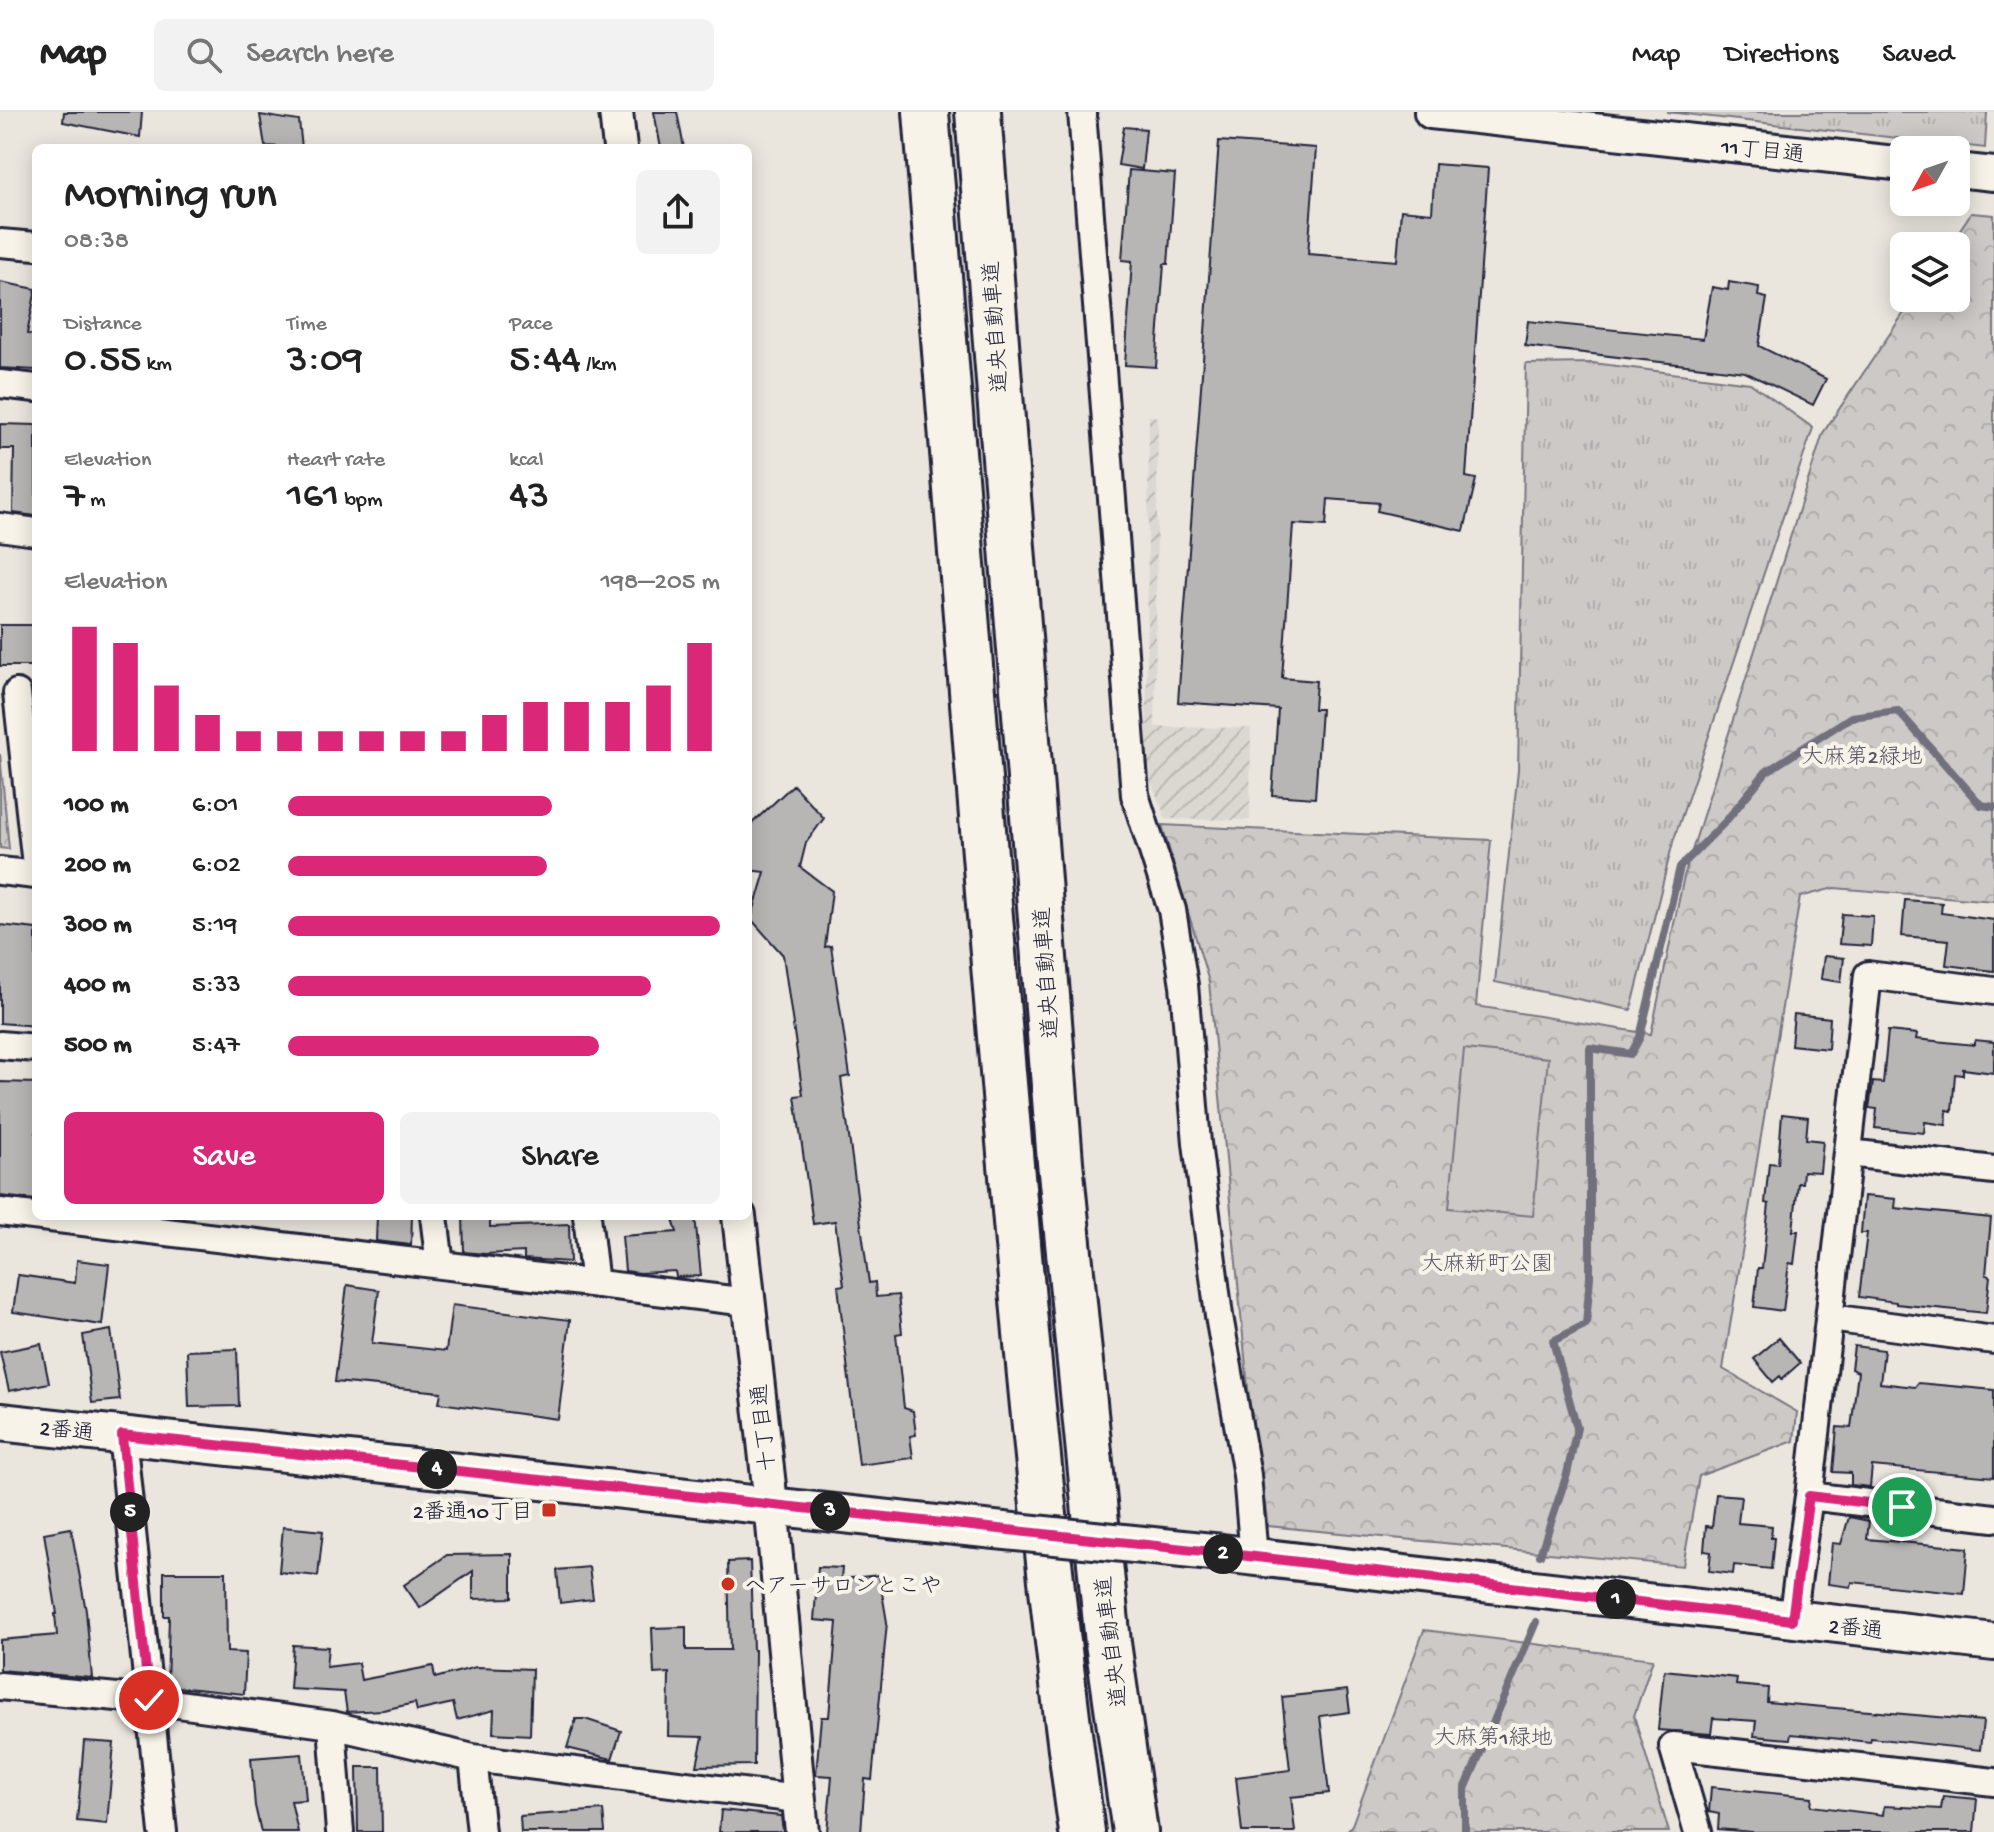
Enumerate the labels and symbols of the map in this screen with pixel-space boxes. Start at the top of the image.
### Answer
street label: 11丁目通 [1719,136,1806,170]
north arrow [1890,136,1970,216]
street label: 道央自動車道 [978,260,1016,394]
park label: 大麻第2緑地 [1802,745,1922,772]
street label: 道央自動車道 [1029,906,1067,1040]
park label: 大麻新町公園 [1421,1252,1553,1279]
street label: 十丁目通 [747,1382,784,1473]
street label: 2番通 [38,1416,95,1449]
pin: 4 [417,1449,457,1489]
pin [1868,1473,1936,1541]
pin: 3 [810,1491,850,1531]
pin: 5 [110,1492,150,1532]
place label: 2番通10丁目 [413,1500,533,1527]
marker: 2番通10丁目 [540,1501,558,1519]
pin: 2 [1203,1534,1243,1574]
street label: 道央自動車道 [1091,1574,1135,1709]
marker: ヘアーサロンとこや [719,1575,737,1593]
place label: ヘアーサロンとこや [744,1575,942,1601]
pin: 1 [1596,1579,1636,1619]
street label: 2番通 [1827,1614,1884,1647]
pin [115,1666,183,1734]
park label: 大麻第1緑地 [1434,1726,1552,1753]

